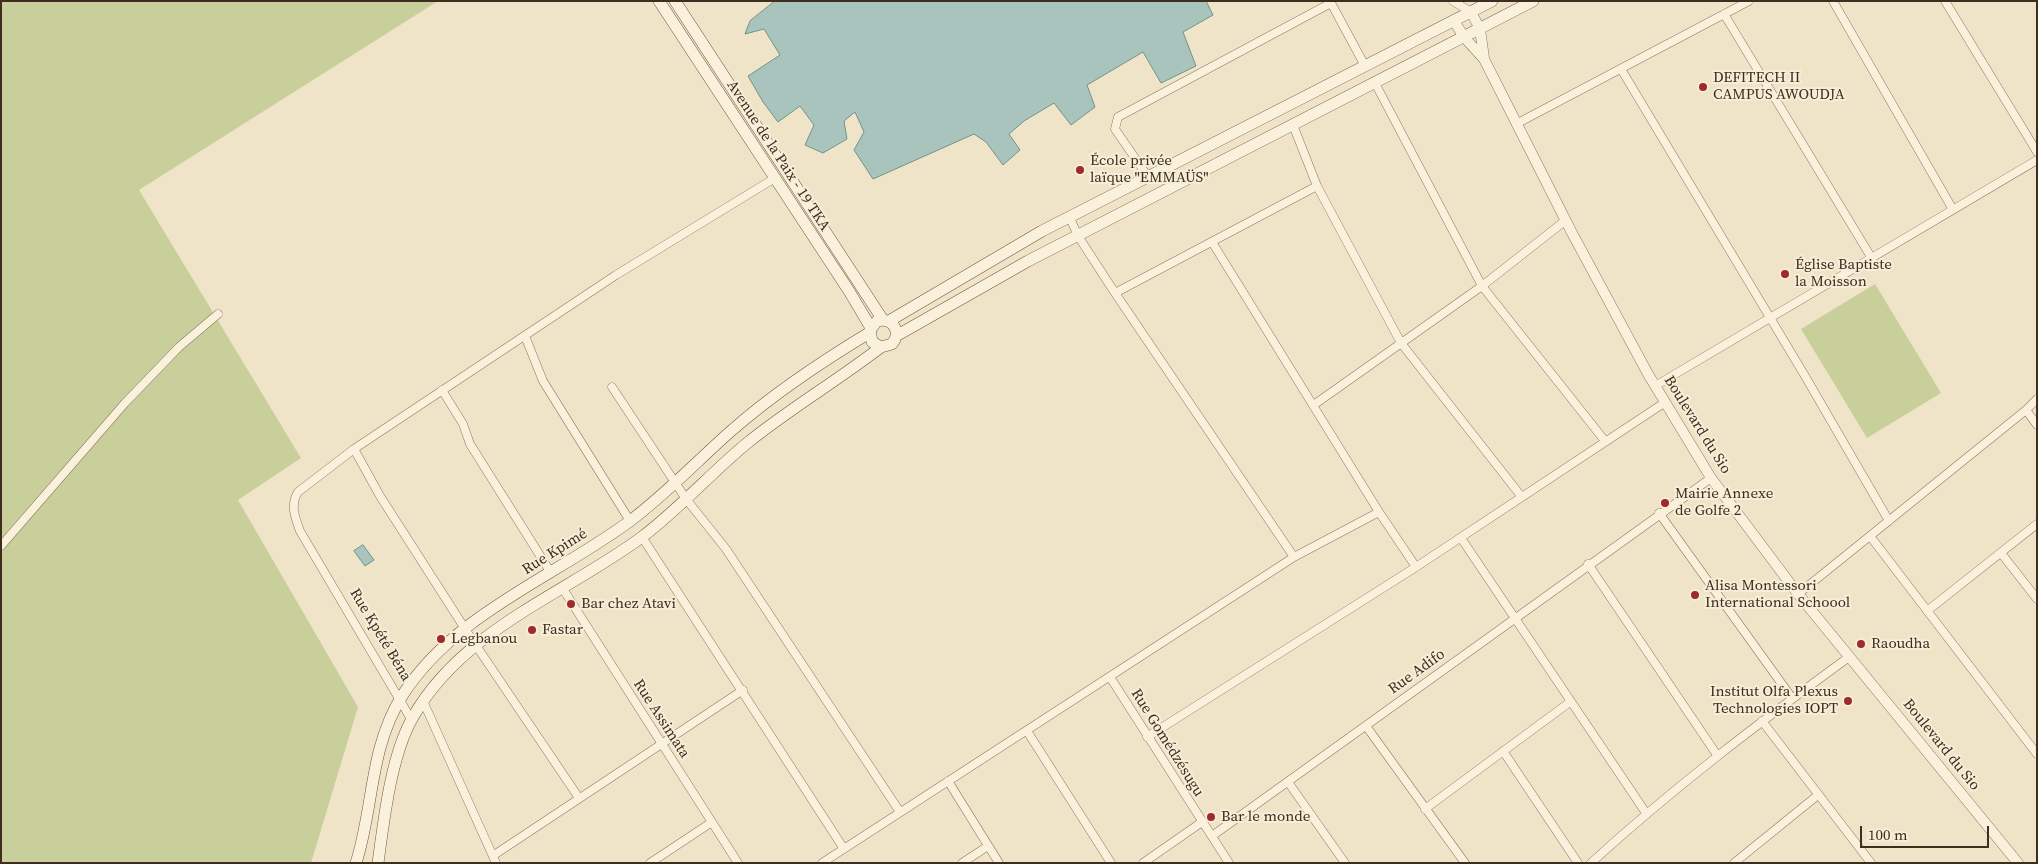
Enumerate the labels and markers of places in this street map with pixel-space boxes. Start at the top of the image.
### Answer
place label: DEFITECH II CAMPUS AWOUDJA [1713,69,1845,104]
marker: DEFITECH II CAMPUS AWOUDJA [1697,81,1709,93]
place label: École privée laïque "EMMAÜS" [1090,152,1209,187]
marker: École privée laïque "EMMAÜS" [1074,164,1086,176]
place label: Église Baptiste la Moisson [1795,256,1892,291]
marker: Église Baptiste la Moisson [1779,268,1791,280]
place label: Mairie Annexe de Golfe 2 [1675,485,1773,520]
marker: Mairie Annexe de Golfe 2 [1659,497,1671,509]
place label: Alisa Montessori International Schoool [1705,577,1850,612]
marker: Alisa Montessori International Schoool [1689,589,1701,601]
place label: Bar chez Atavi [581,595,676,613]
marker: Bar chez Atavi [565,598,577,610]
place label: Fastar [542,621,583,639]
marker: Fastar [526,624,538,636]
place label: Legbanou [451,630,517,648]
marker: Legbanou [435,633,447,645]
place label: Raoudha [1871,635,1930,653]
marker: Raoudha [1855,638,1867,650]
place label: Institut Olfa Plexus Technologies IOPT [1710,683,1838,718]
marker: Institut Olfa Plexus Technologies IOPT [1842,695,1854,707]
place label: Bar le monde [1221,808,1310,826]
marker: Bar le monde [1205,811,1217,823]

